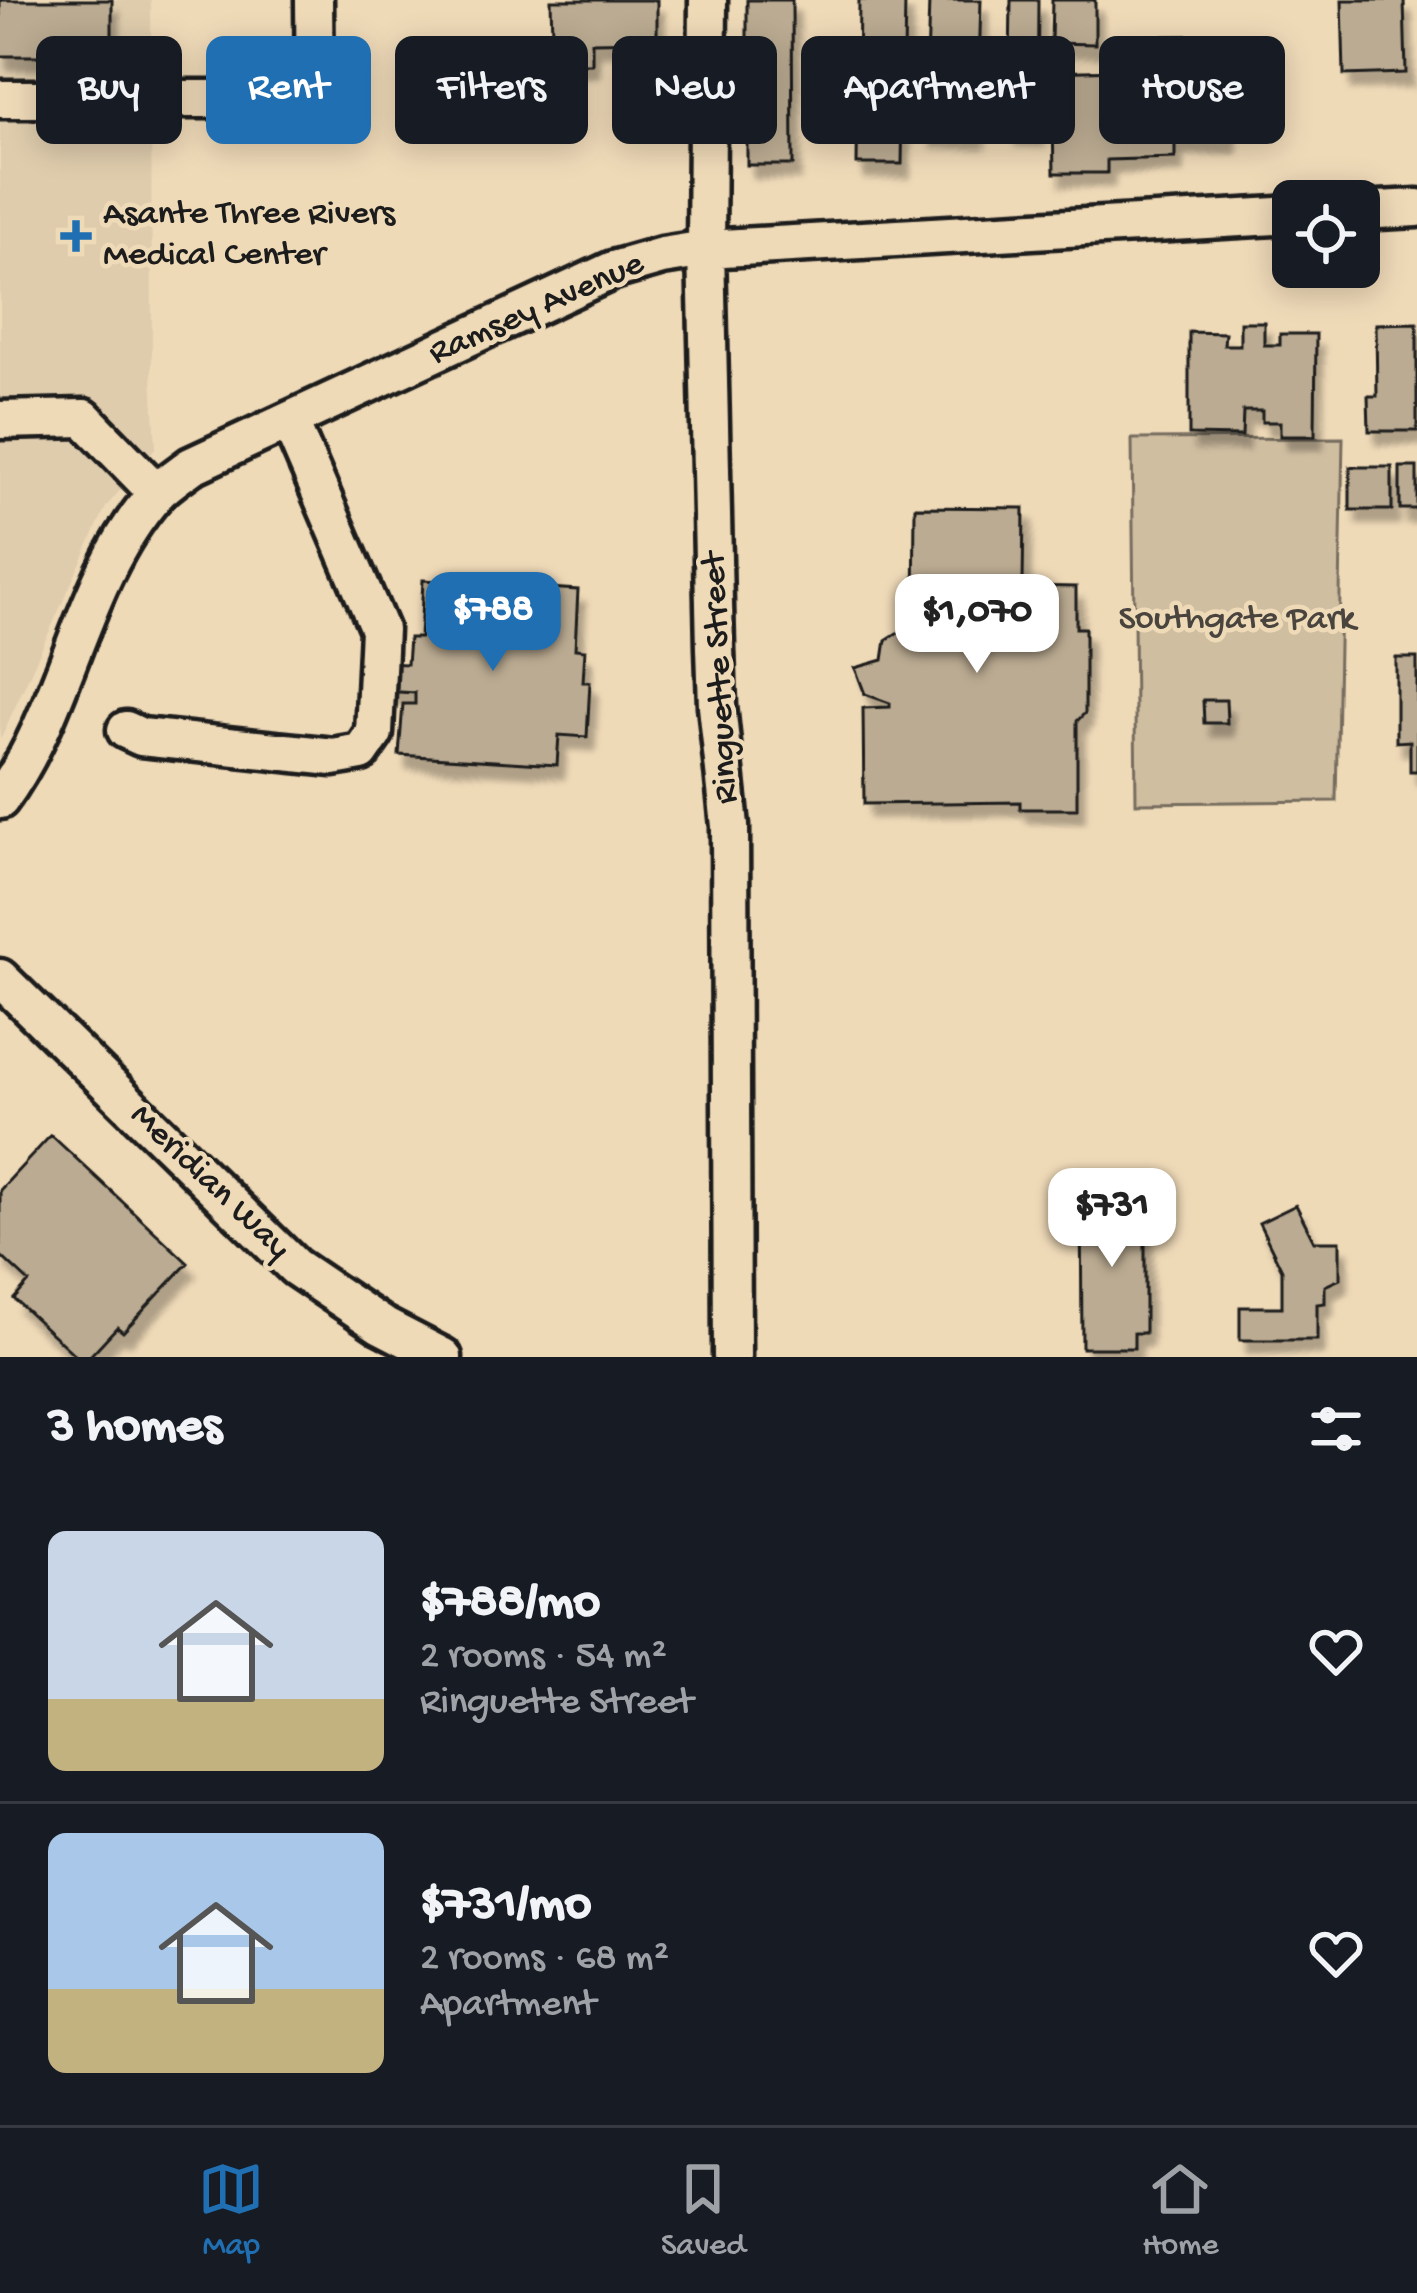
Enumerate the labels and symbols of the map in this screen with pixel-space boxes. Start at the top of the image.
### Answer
place label: Asante Three Rivers Medical Center [103,194,397,278]
marker: Asante Three Rivers Medical Center [60,220,92,252]
street label: Ramsey Avenue [423,243,652,377]
street label: Ringuette Street [694,548,750,805]
pin: $788 [422,572,564,674]
pin: $1,070 [879,574,1075,676]
park label: Southgate Park [1118,599,1359,642]
street label: Meridian Way [120,1096,299,1271]
pin: $731 [1041,1168,1183,1270]

